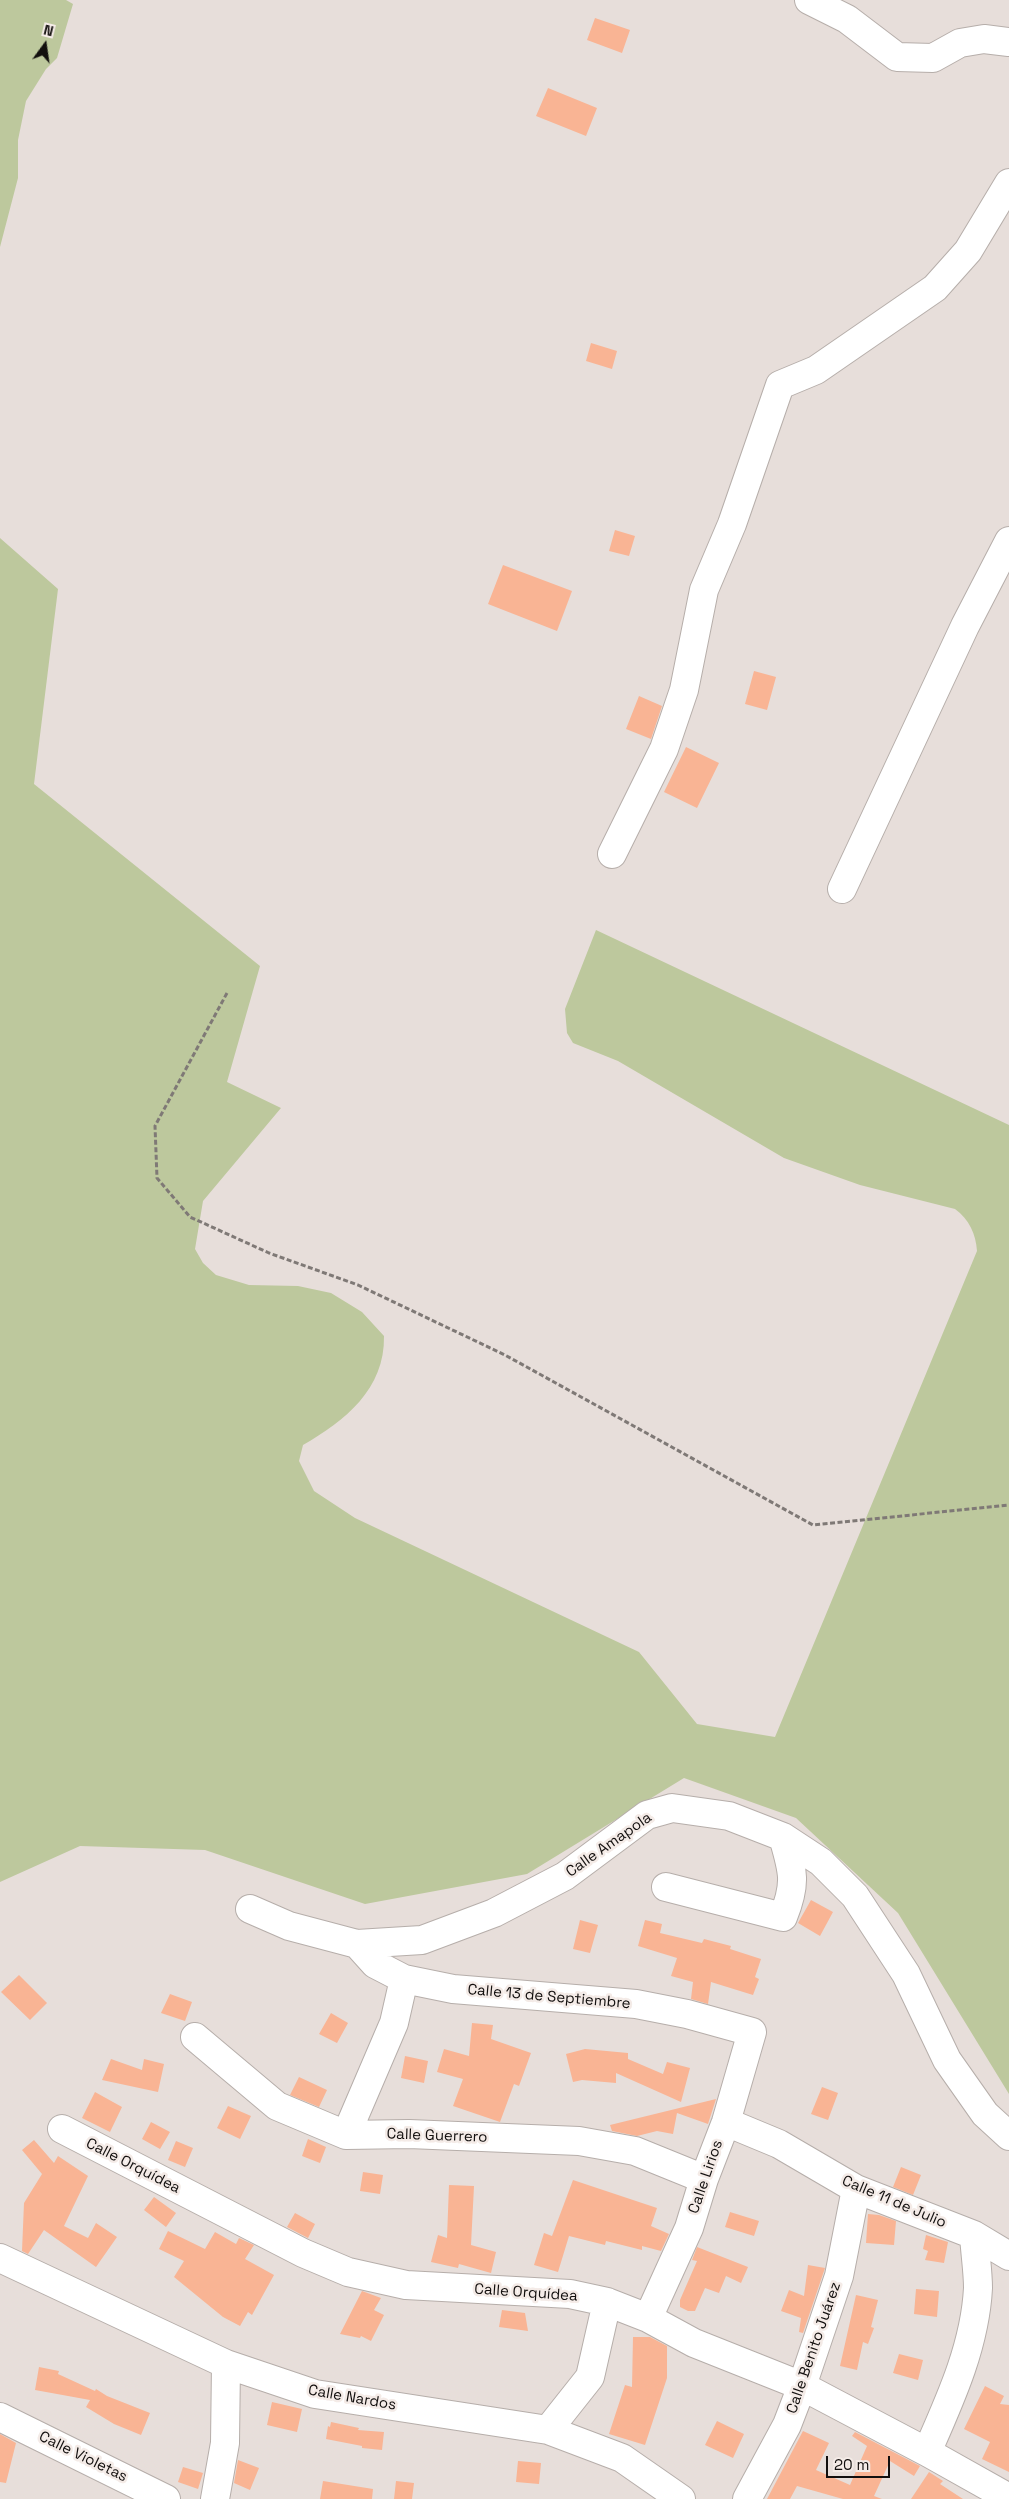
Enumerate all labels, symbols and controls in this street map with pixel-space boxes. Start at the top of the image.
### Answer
north arrow [20,20,70,70]
text: N [42,21,55,40]
street label: Calle Amapola [563,1809,655,1881]
street label: Calle 13 de Septiembre [467,1981,631,2013]
street label: Calle Guerrero [386,2125,488,2147]
street label: Calle Orquídea [83,2135,183,2197]
street label: Calle Lirios [685,2138,727,2216]
street label: Calle 11 de Julio [839,2172,949,2232]
street label: Calle Orquídea [474,2280,578,2306]
street label: Calle Benito Juárez [783,2280,845,2416]
street label: Calle Nardos [307,2381,397,2415]
street label: Calle Violetas [36,2428,130,2486]
scale bar [829,2446,893,2478]
text: 20 m [834,2455,869,2474]

